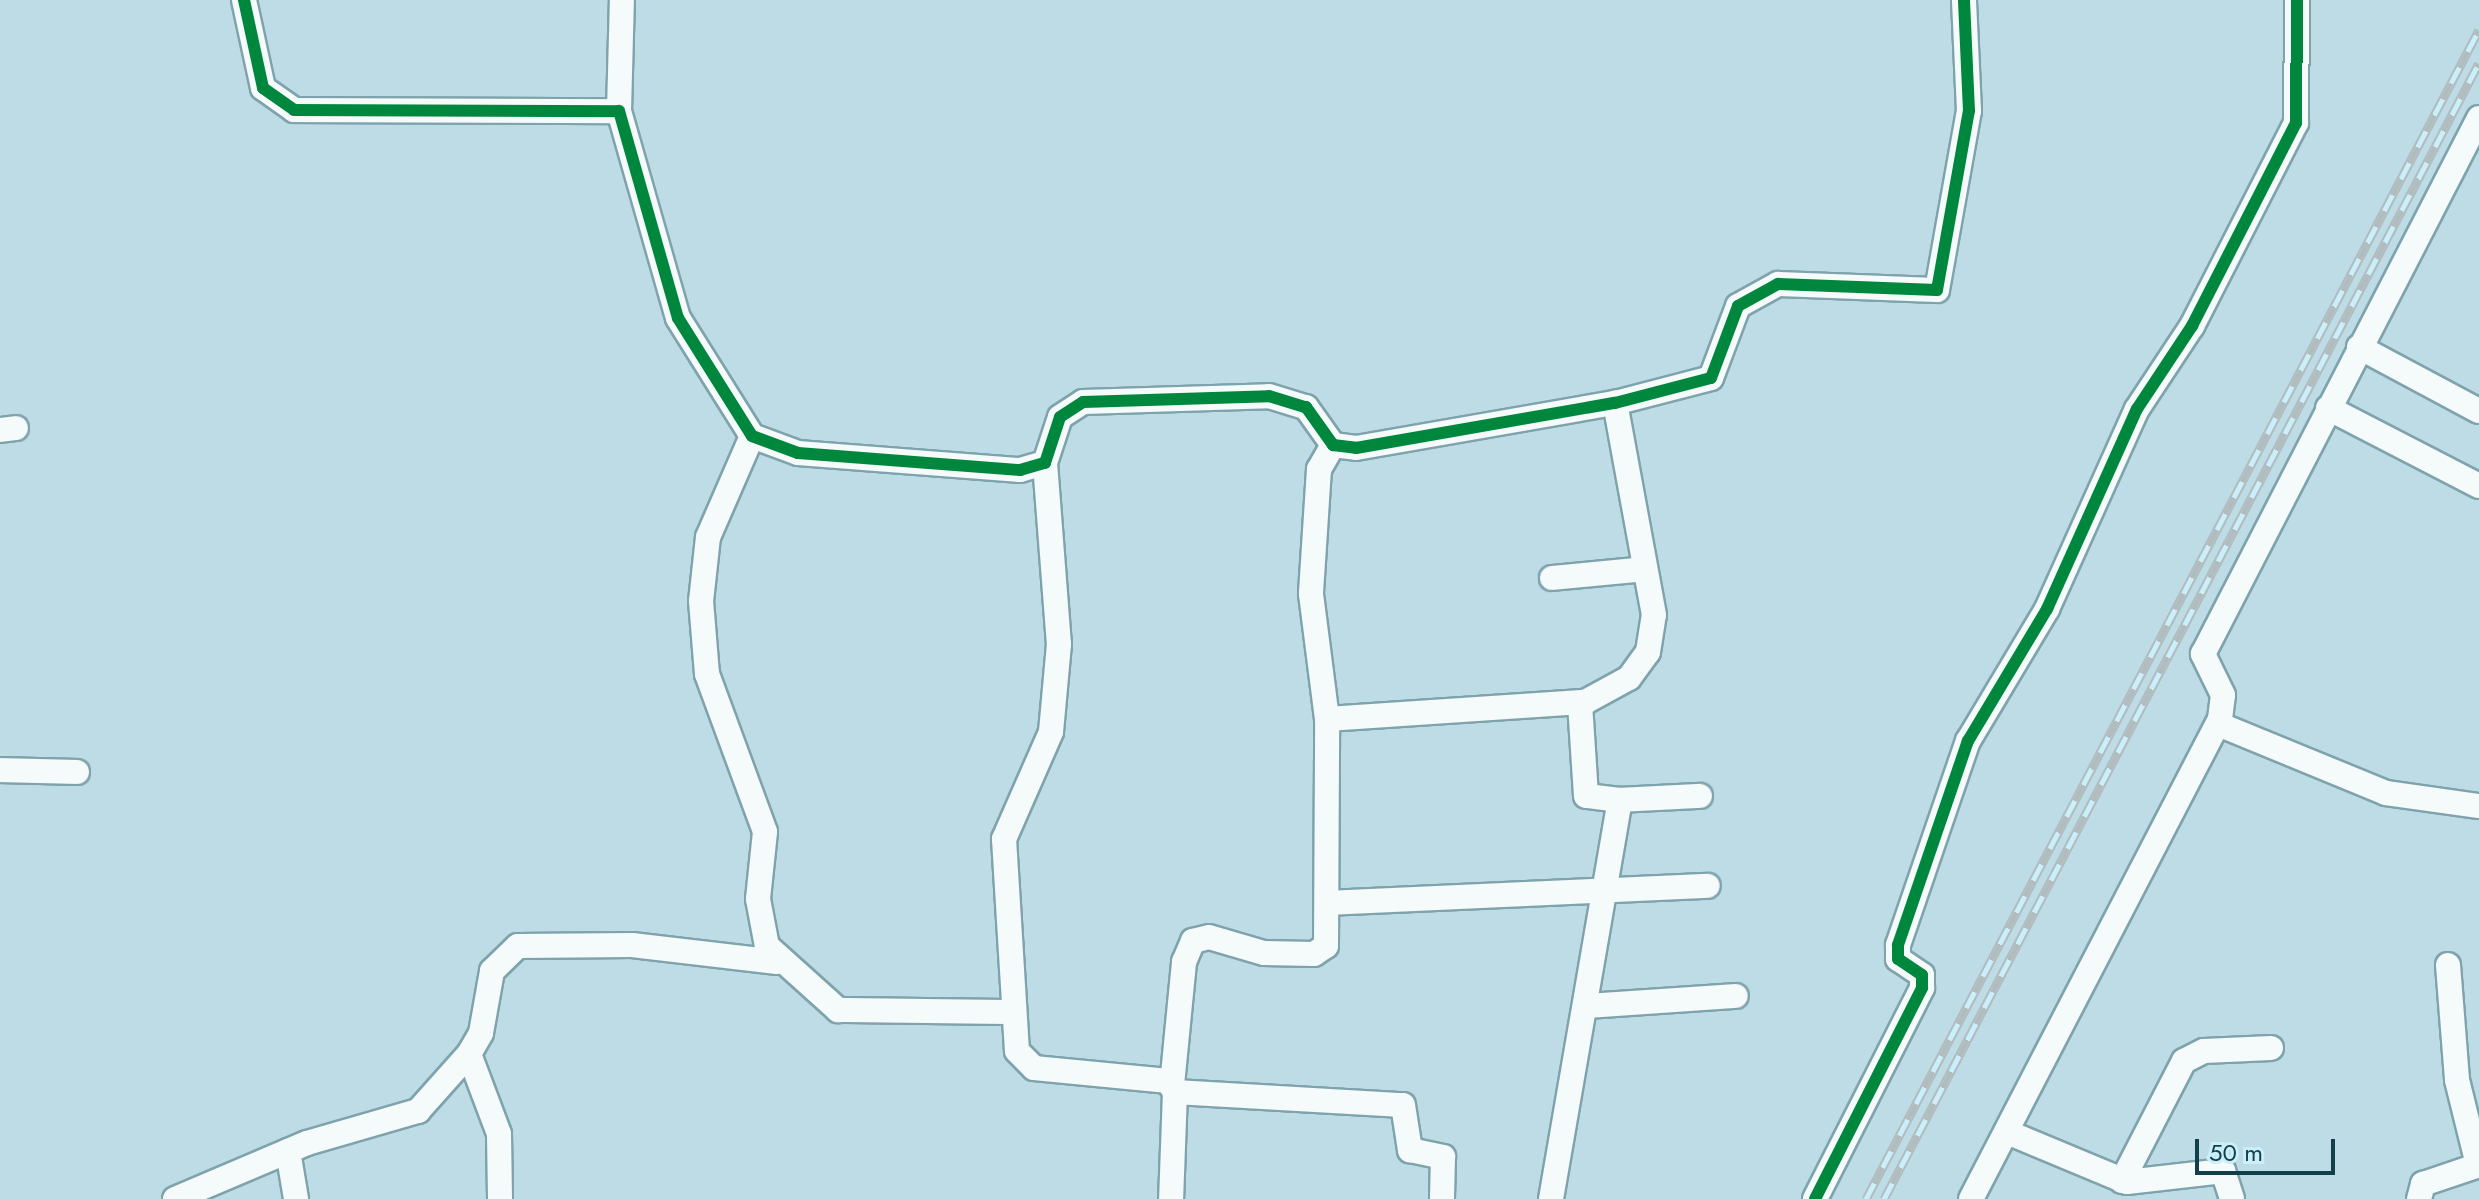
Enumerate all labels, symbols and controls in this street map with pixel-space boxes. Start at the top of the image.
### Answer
scale bar [2199,1123,2339,1173]
text: 50 m [2209,1135,2263,1170]

